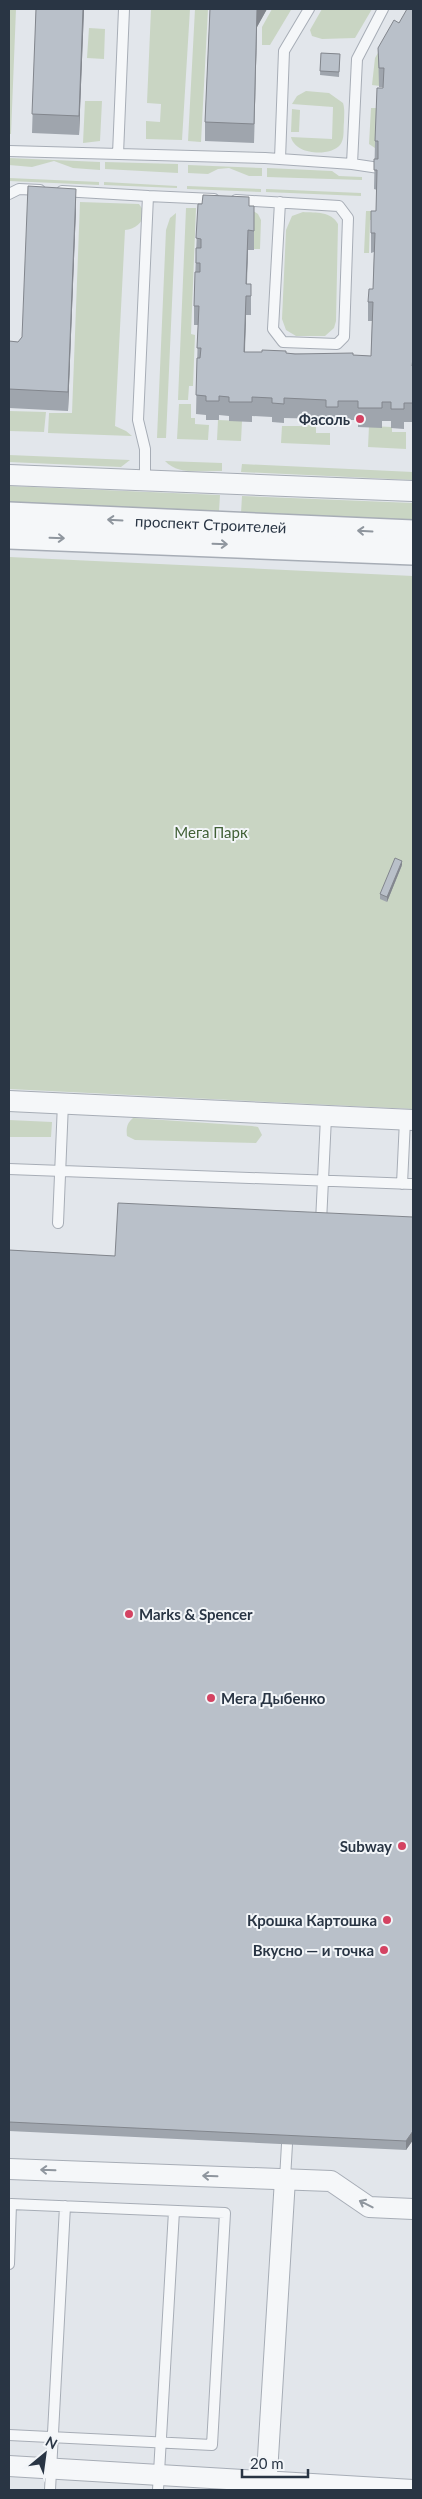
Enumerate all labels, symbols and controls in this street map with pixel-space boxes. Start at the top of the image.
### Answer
place label: Фасоль [299,410,350,428]
marker: Фасоль [354,413,366,425]
street label: проспект Строителей [135,512,287,536]
one-way arrow [107,515,123,524]
one-way arrow [357,526,373,536]
one-way arrow [49,533,65,543]
one-way arrow [212,540,228,549]
park label: Мега Парк [174,823,248,841]
place label: Marks & Spencer [139,1605,253,1623]
marker: Marks & Spencer [123,1608,135,1620]
place label: Мега Дыбенко [221,1689,326,1707]
marker: Мега Дыбенко [205,1692,217,1704]
place label: Subway [340,1837,392,1855]
marker: Subway [396,1840,408,1852]
place label: Крошка Картошка [247,1911,377,1929]
marker: Крошка Картошка [381,1914,393,1926]
place label: Вкусно — и точка [253,1941,374,1959]
marker: Вкусно — и точка [378,1944,390,1956]
one-way arrow [40,2165,56,2175]
one-way arrow [203,2172,219,2181]
one-way arrow [358,2199,373,2209]
north arrow [20,2429,70,2479]
text: N [43,2432,60,2452]
scale bar [242,2446,308,2478]
text: 20 m [250,2454,284,2472]

